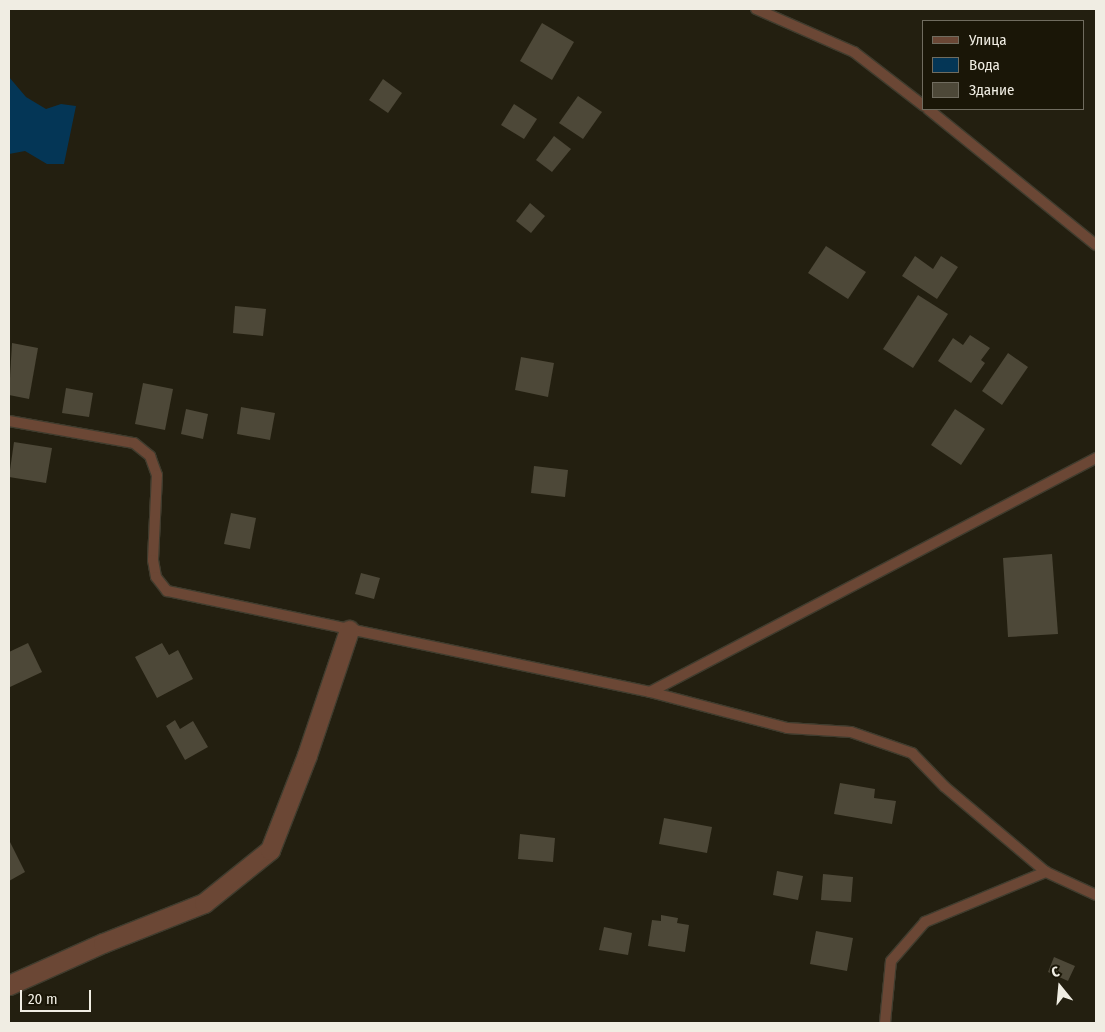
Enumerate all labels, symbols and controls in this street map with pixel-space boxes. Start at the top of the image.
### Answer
legend [922,20,1085,110]
text: Улица [969,31,1007,49]
text: Вода [969,56,1000,74]
text: Здание [969,81,1015,99]
north arrow [1035,962,1085,1012]
text: С [1049,963,1061,981]
scale bar [22,980,94,1012]
text: 20 m [28,990,58,1008]

